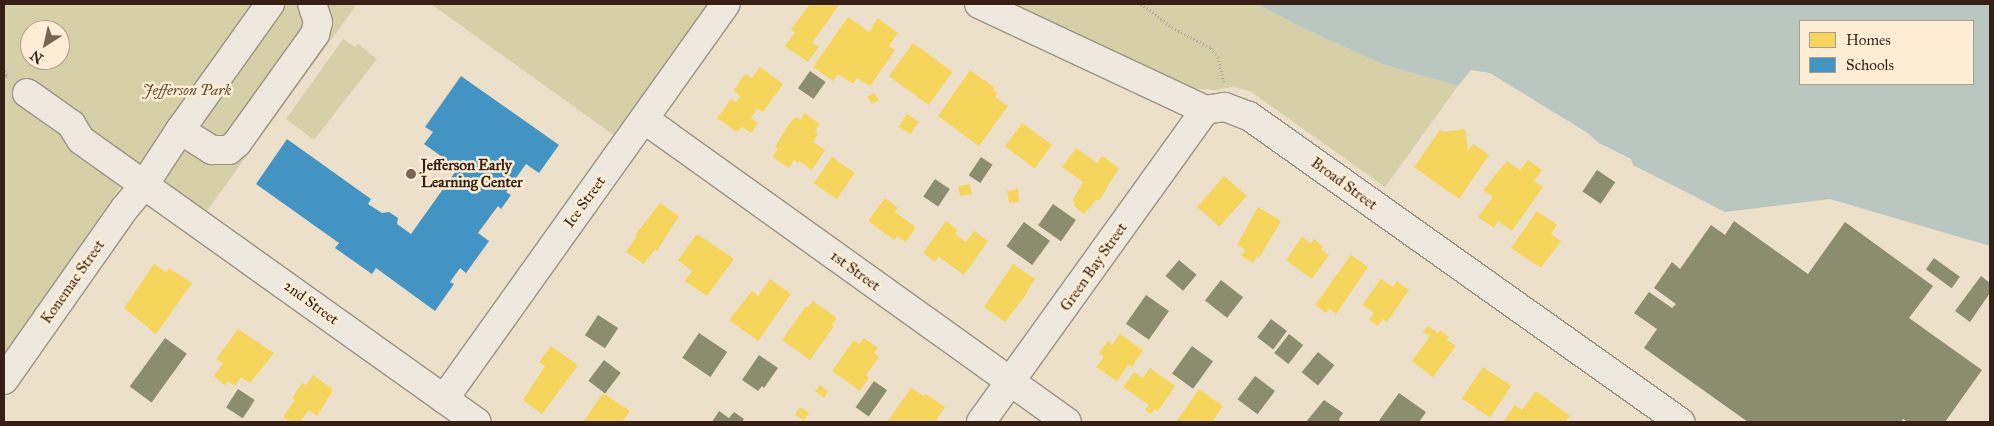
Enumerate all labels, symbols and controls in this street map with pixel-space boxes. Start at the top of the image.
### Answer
north arrow [20,20,70,70]
legend [1799,20,1974,85]
text: Homes [1846,31,1891,49]
text: N [27,47,46,67]
text: Schools [1846,56,1894,74]
park label: Jefferson Park [143,82,231,100]
street label: Broad Street [1307,154,1381,214]
place label: Jefferson Early Learning Center [421,156,523,191]
marker: Jefferson Early Learning Center [405,168,417,180]
street label: Ice Street [560,173,610,231]
street label: Green Bay Street [1057,219,1131,315]
street label: Konemac Street [37,237,109,327]
street label: 1st Street [827,247,883,295]
street label: 2nd Street [280,277,342,329]

